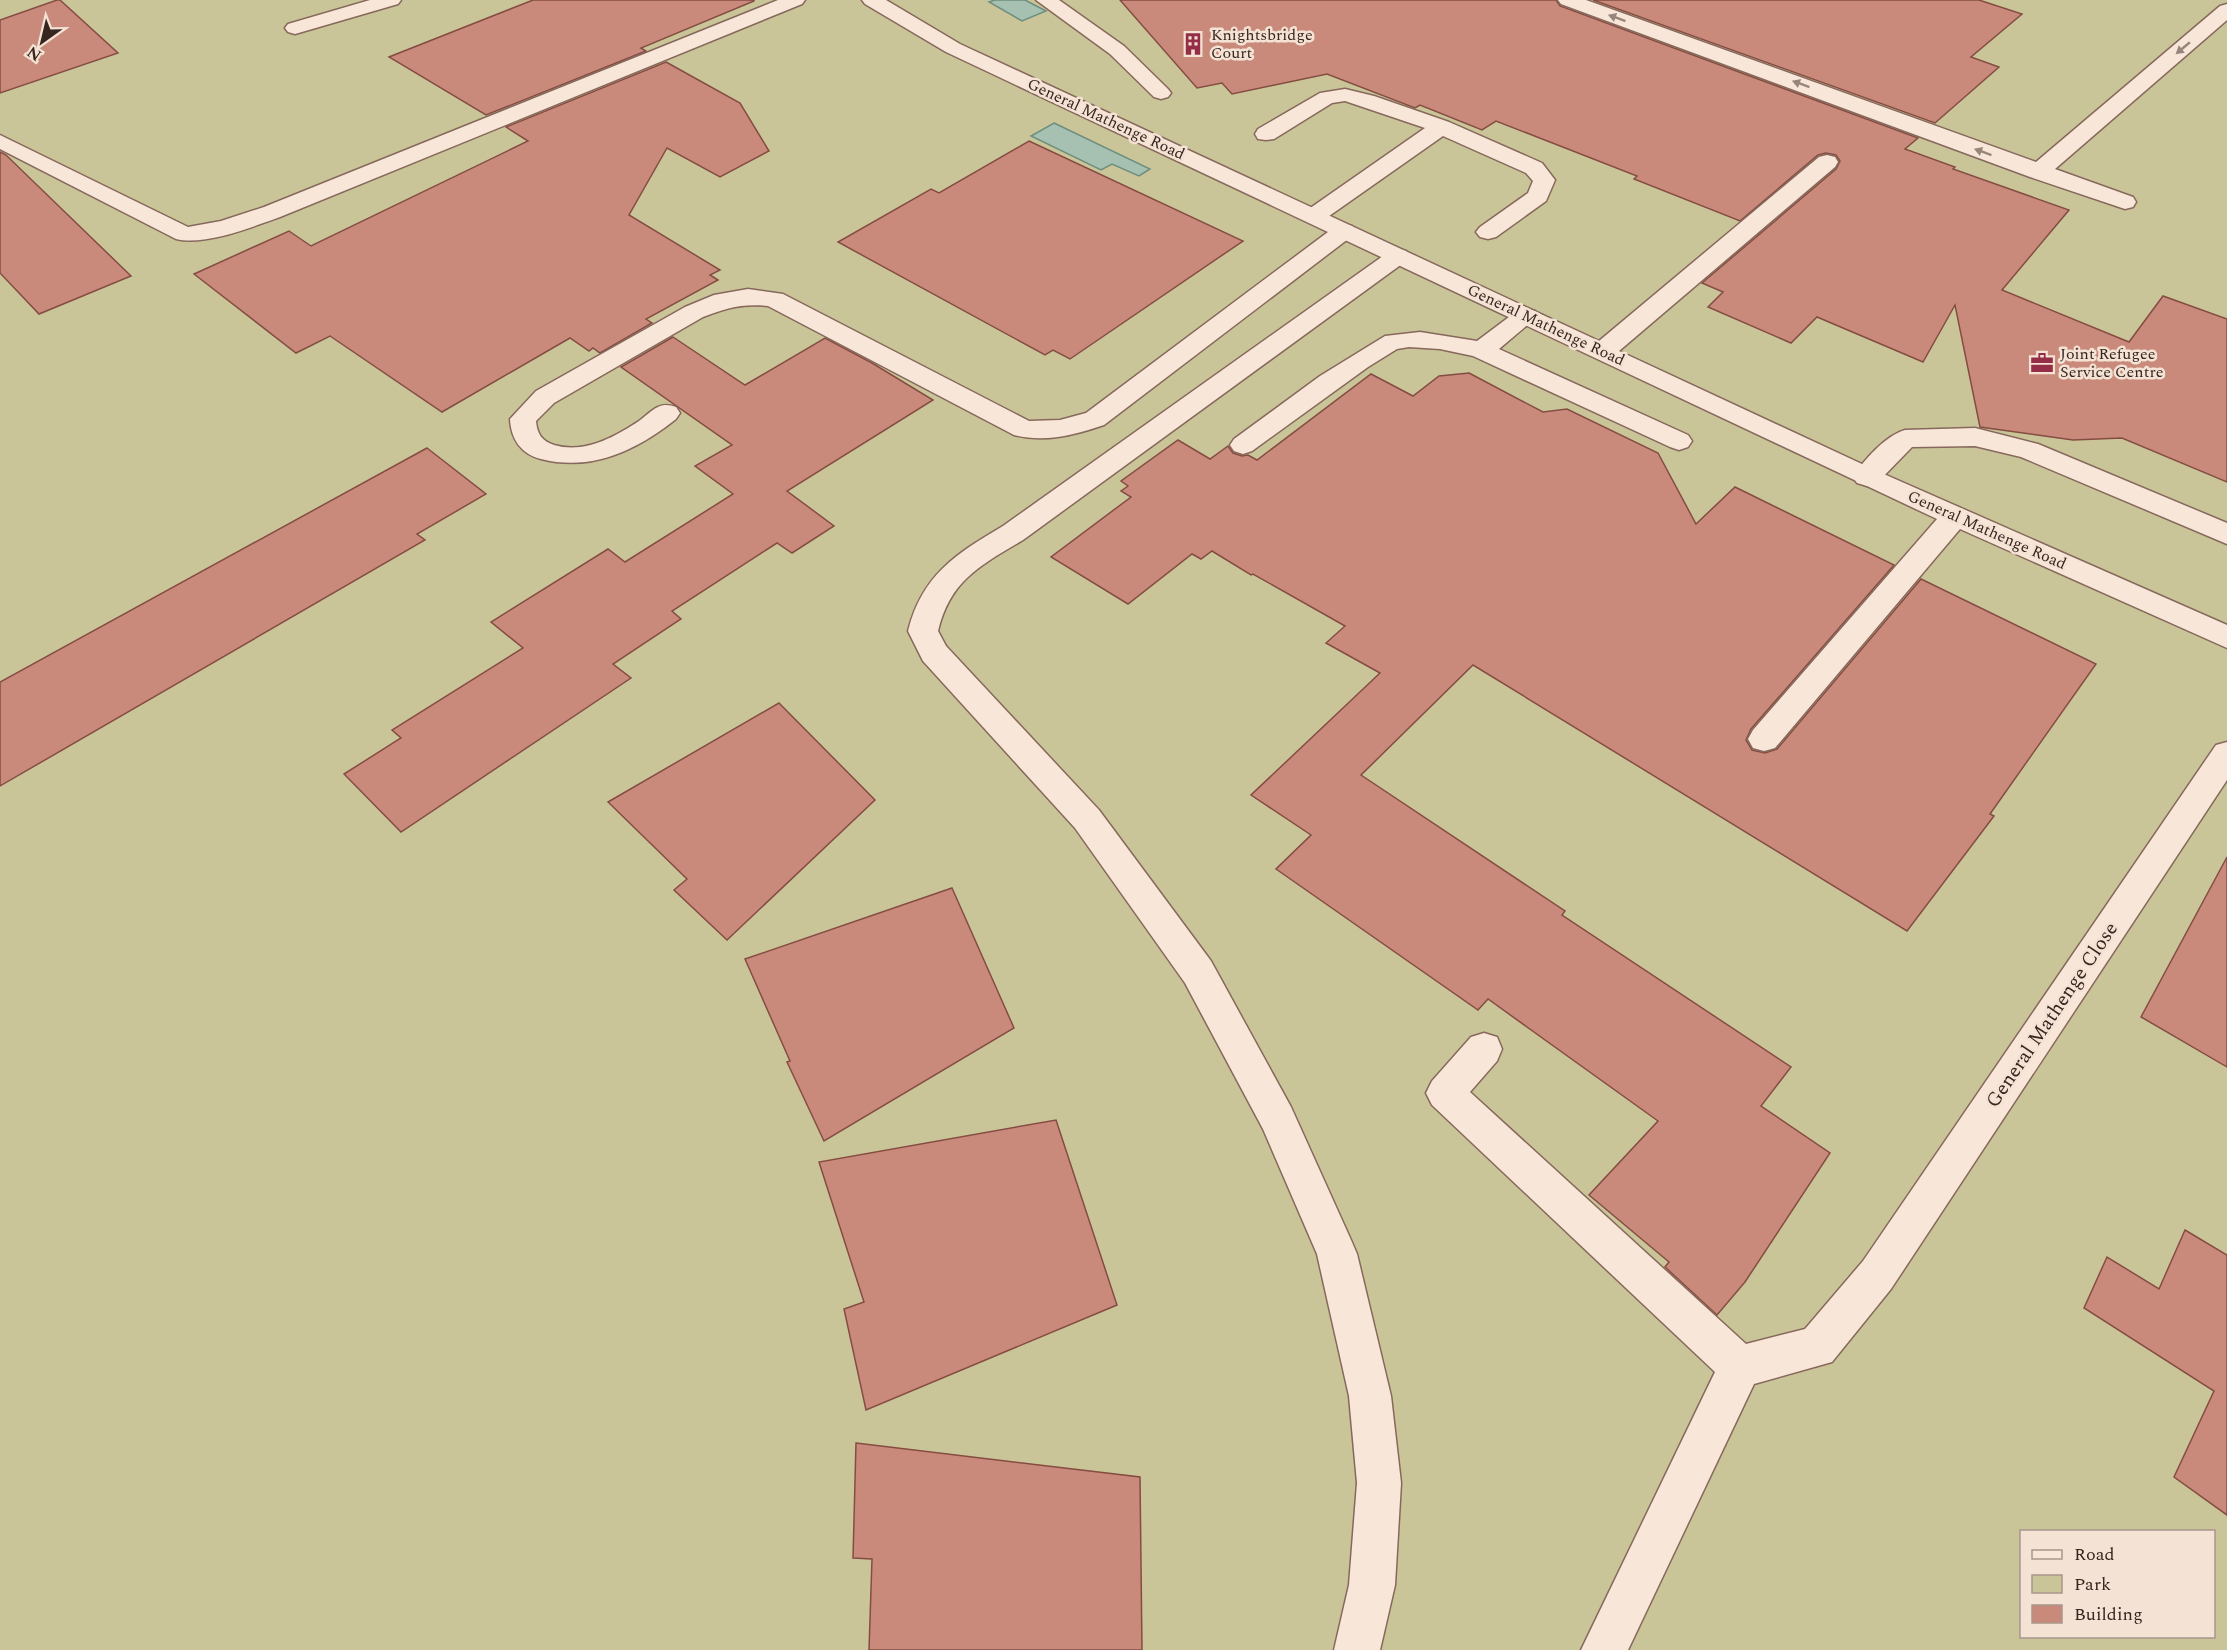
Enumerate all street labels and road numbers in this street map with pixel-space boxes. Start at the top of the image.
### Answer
street label: General Mathenge Road [1023,72,1189,166]
street label: General Mathenge Road [1463,278,1629,372]
street label: General Mathenge Road [1904,484,2070,576]
street label: General Mathenge Close [1978,916,2126,1114]

